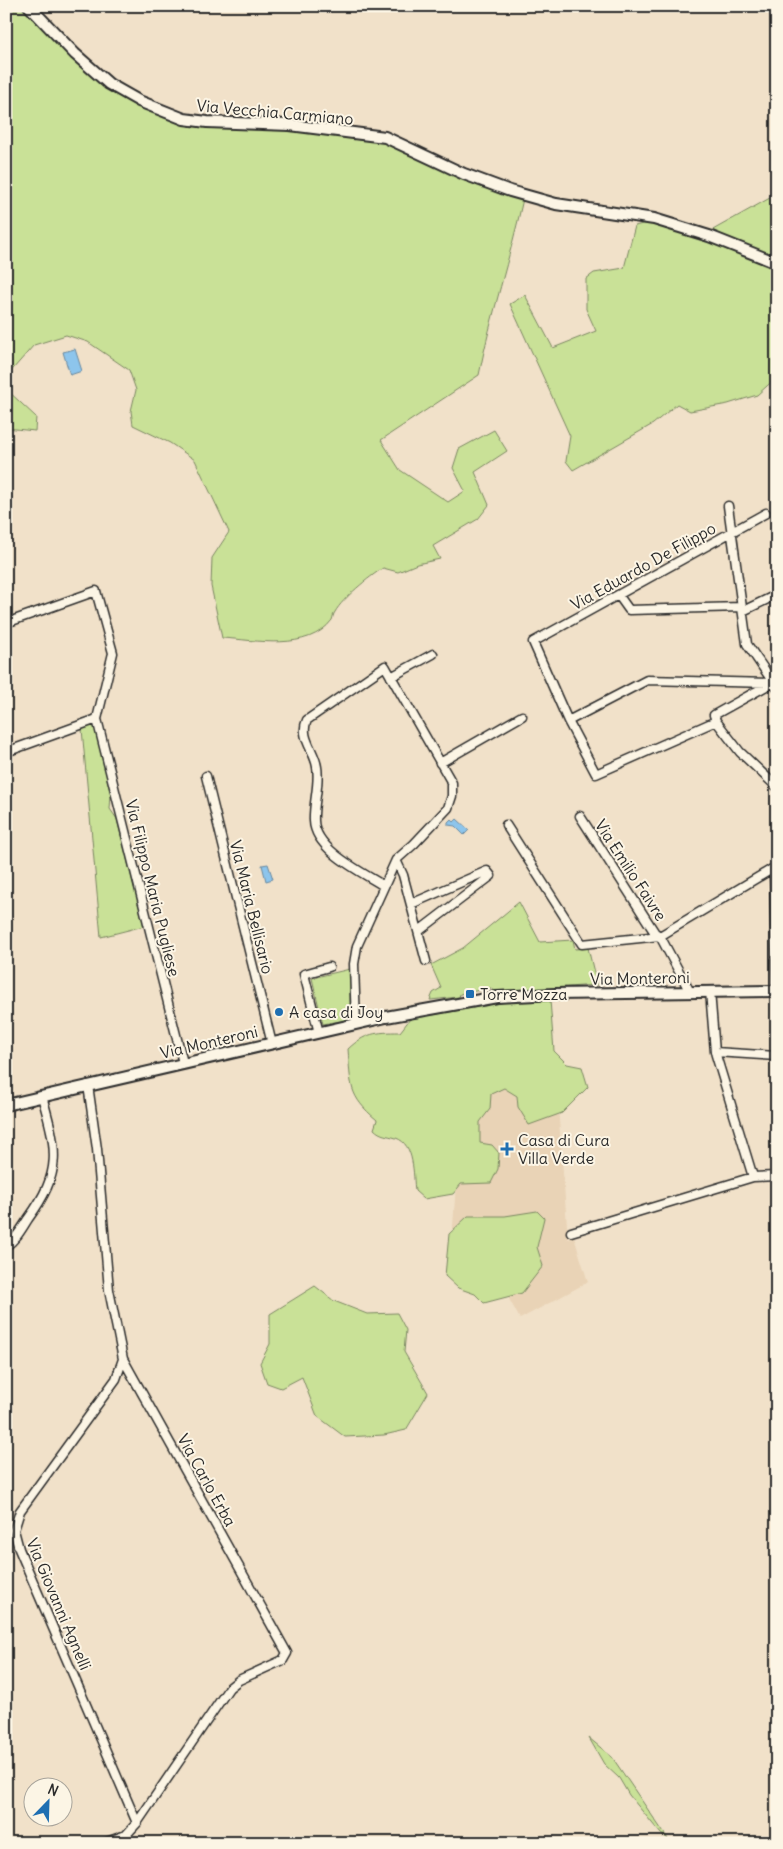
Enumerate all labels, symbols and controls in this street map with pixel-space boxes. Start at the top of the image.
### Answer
street label: Via Vecchia Carmiano [196,95,354,129]
street label: Via Eduardo De Filippo [567,518,719,614]
street label: Via Filippo Maria Pugliese [121,797,185,979]
street label: Via Emilio Faivre [591,816,671,924]
street label: Via Maria Bellisario [226,838,278,976]
street label: Via Monteroni [590,967,690,989]
place label: Torre Mozza [480,984,567,1004]
marker: Torre Mozza [464,988,476,1000]
place label: A casa di Joy [289,1002,383,1022]
marker: A casa di Joy [273,1006,285,1018]
street label: Via Monteroni [158,1021,260,1063]
place label: Casa di Cura Villa Verde [518,1130,610,1168]
marker: Casa di Cura Villa Verde [500,1142,514,1156]
street label: Via Carlo Erba [173,1430,241,1530]
street label: Via Giovanni Agnelli [22,1535,96,1673]
north arrow [22,1776,72,1826]
text: N [45,1780,61,1800]

